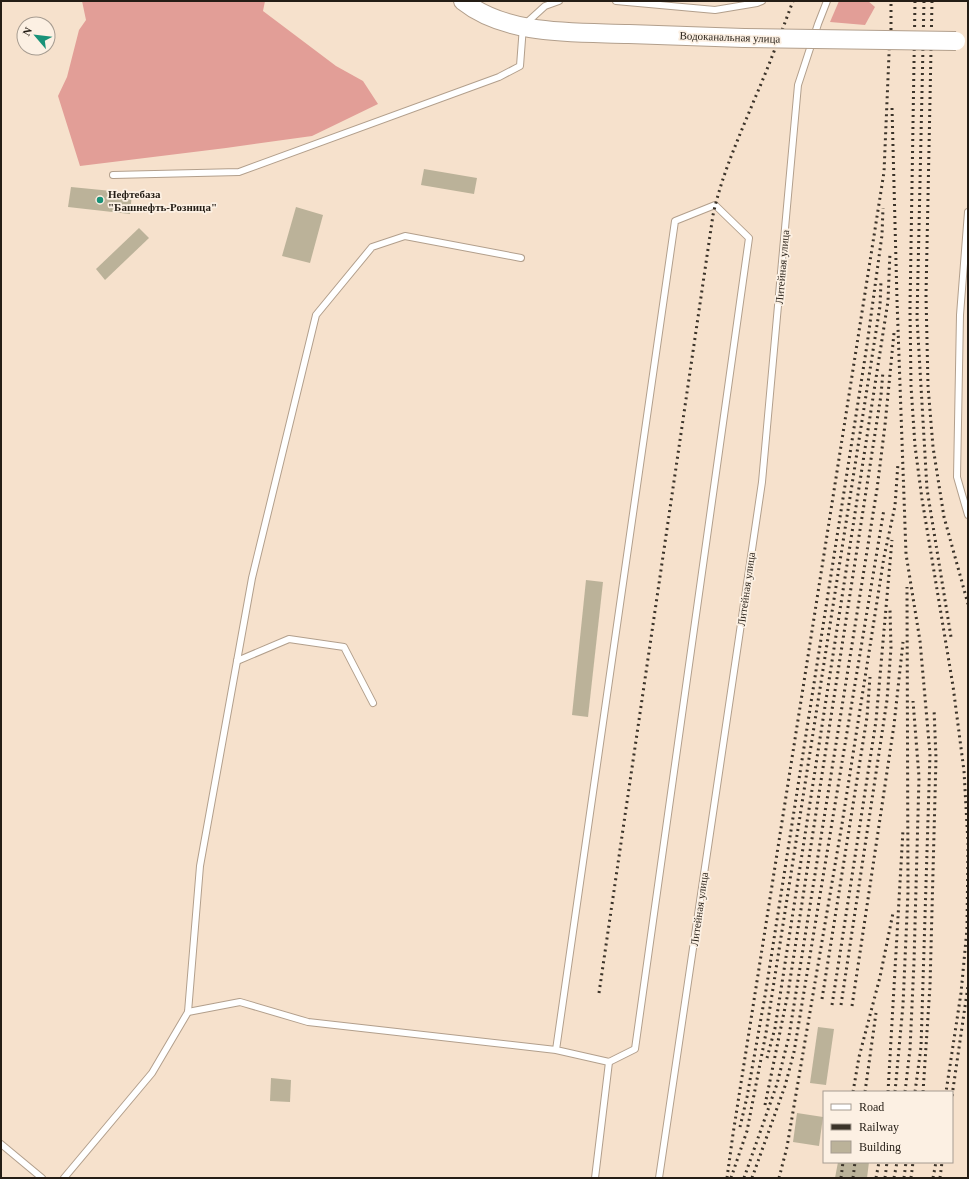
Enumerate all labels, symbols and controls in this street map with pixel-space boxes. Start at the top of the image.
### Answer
north arrow [16,16,56,56]
text: N [20,25,34,38]
street label: Водоканальная улица [679,29,781,45]
place label: Нефтебаза "Башнефть-Розница" [108,188,217,213]
marker: Нефтебаза "Башнефть-Розница" [95,195,105,205]
street label: Литейная улица [773,229,791,305]
street label: Литейная улица [735,551,757,627]
street label: Литейная улица [688,871,710,947]
legend [823,1091,953,1163]
text: Road [859,1100,884,1114]
text: Railway [859,1120,899,1134]
text: Building [859,1140,901,1154]

